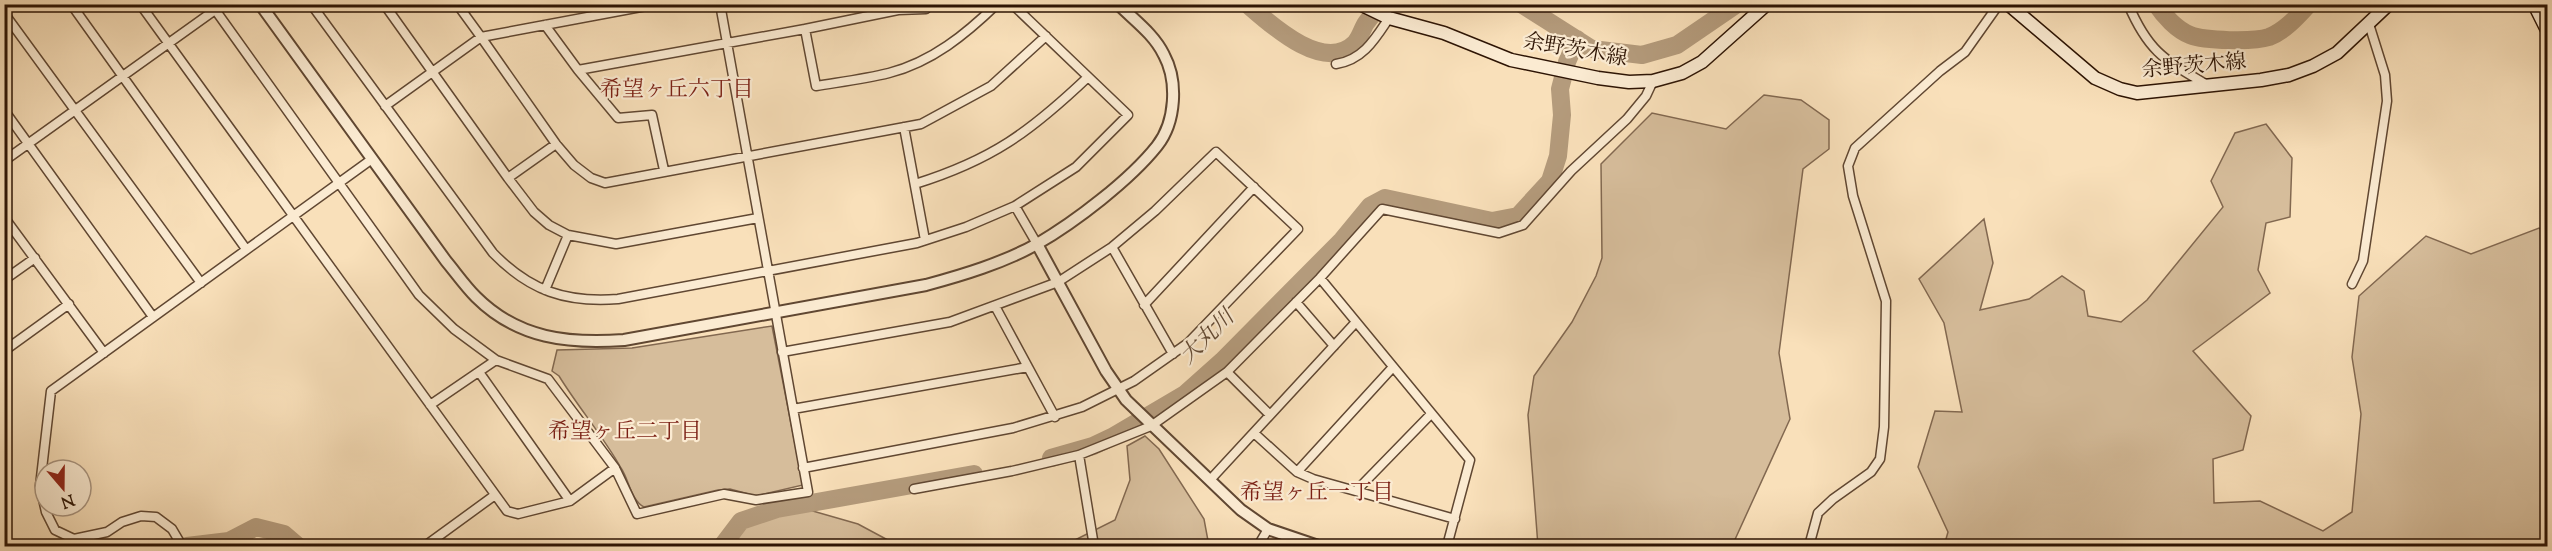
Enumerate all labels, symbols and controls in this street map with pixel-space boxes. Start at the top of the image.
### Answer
street label: 余野茨木線 [1521,27,1629,75]
street label: 余野茨木線 [2140,47,2248,87]
district label: 希望ヶ丘六丁目 [600,75,754,107]
water label: 大丸川 [1173,302,1244,373]
district label: 希望ヶ丘二丁目 [548,417,702,449]
north arrow [33,458,93,518]
district label: 希望ヶ丘一丁目 [1240,478,1394,510]
text: N [57,487,77,513]

